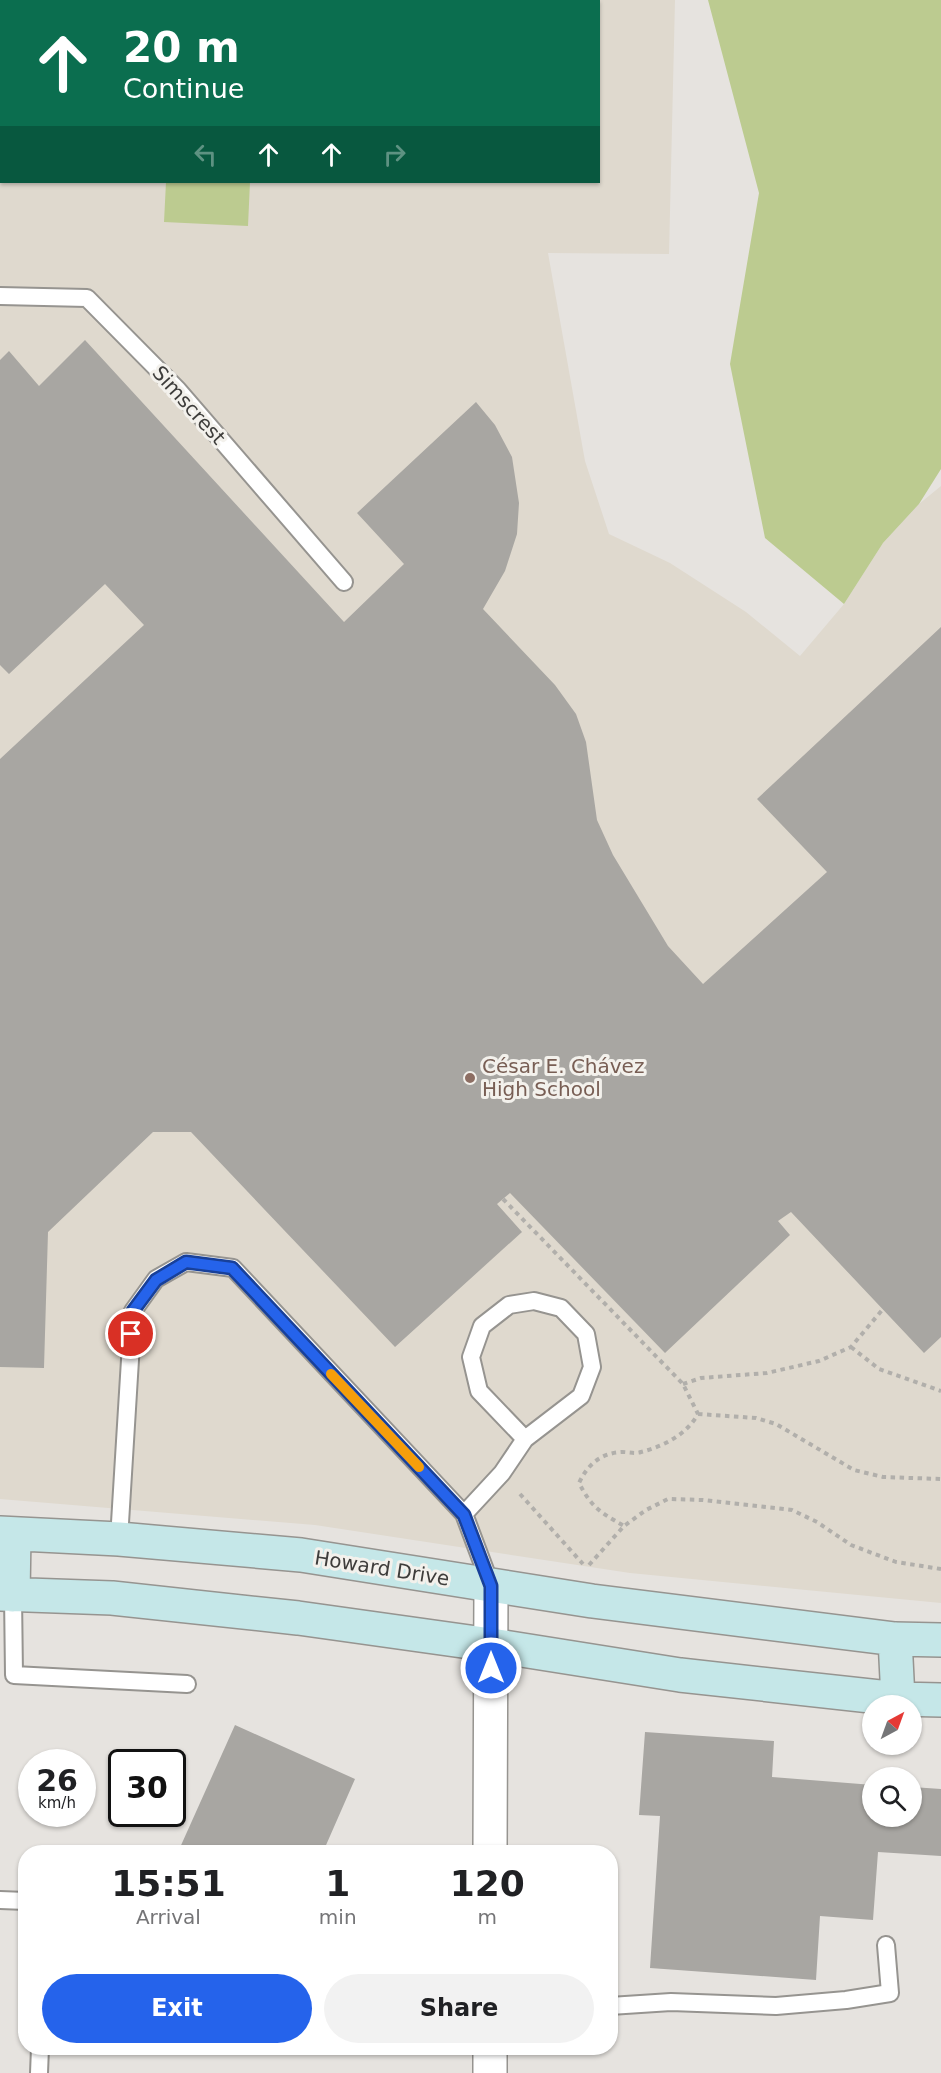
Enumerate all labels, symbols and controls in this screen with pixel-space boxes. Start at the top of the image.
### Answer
text: 20 m [123,23,240,72]
icon: ahead [24,24,102,102]
text: Continue [123,73,244,104]
icon: left [189,138,222,171]
icon: ahead [252,138,285,171]
icon: ahead [315,138,348,171]
icon: right [378,138,411,171]
street label: Simscrest [147,361,231,449]
place label: César E. Chávez High School [482,1054,644,1101]
marker: César E. Chávez High School [463,1071,477,1085]
pin [105,1308,156,1359]
icon: arrive [114,1317,147,1350]
street label: Howard Drive [313,1545,451,1591]
position arrow [459,1636,523,1700]
north arrow [862,1695,922,1755]
map controls [862,1695,922,1827]
speed limit sign: 30 [108,1749,186,1827]
text: 26 [36,1763,78,1798]
button: search [862,1767,922,1827]
text: km/h [38,1794,76,1812]
text: 15:51 [111,1863,226,1904]
text: 1 [325,1863,350,1904]
text: 120 [450,1863,525,1904]
text: Arrival [136,1905,201,1929]
text: min [319,1905,357,1929]
text: m [478,1905,497,1929]
button: Exit [42,1974,312,2043]
button: Share [324,1974,594,2043]

